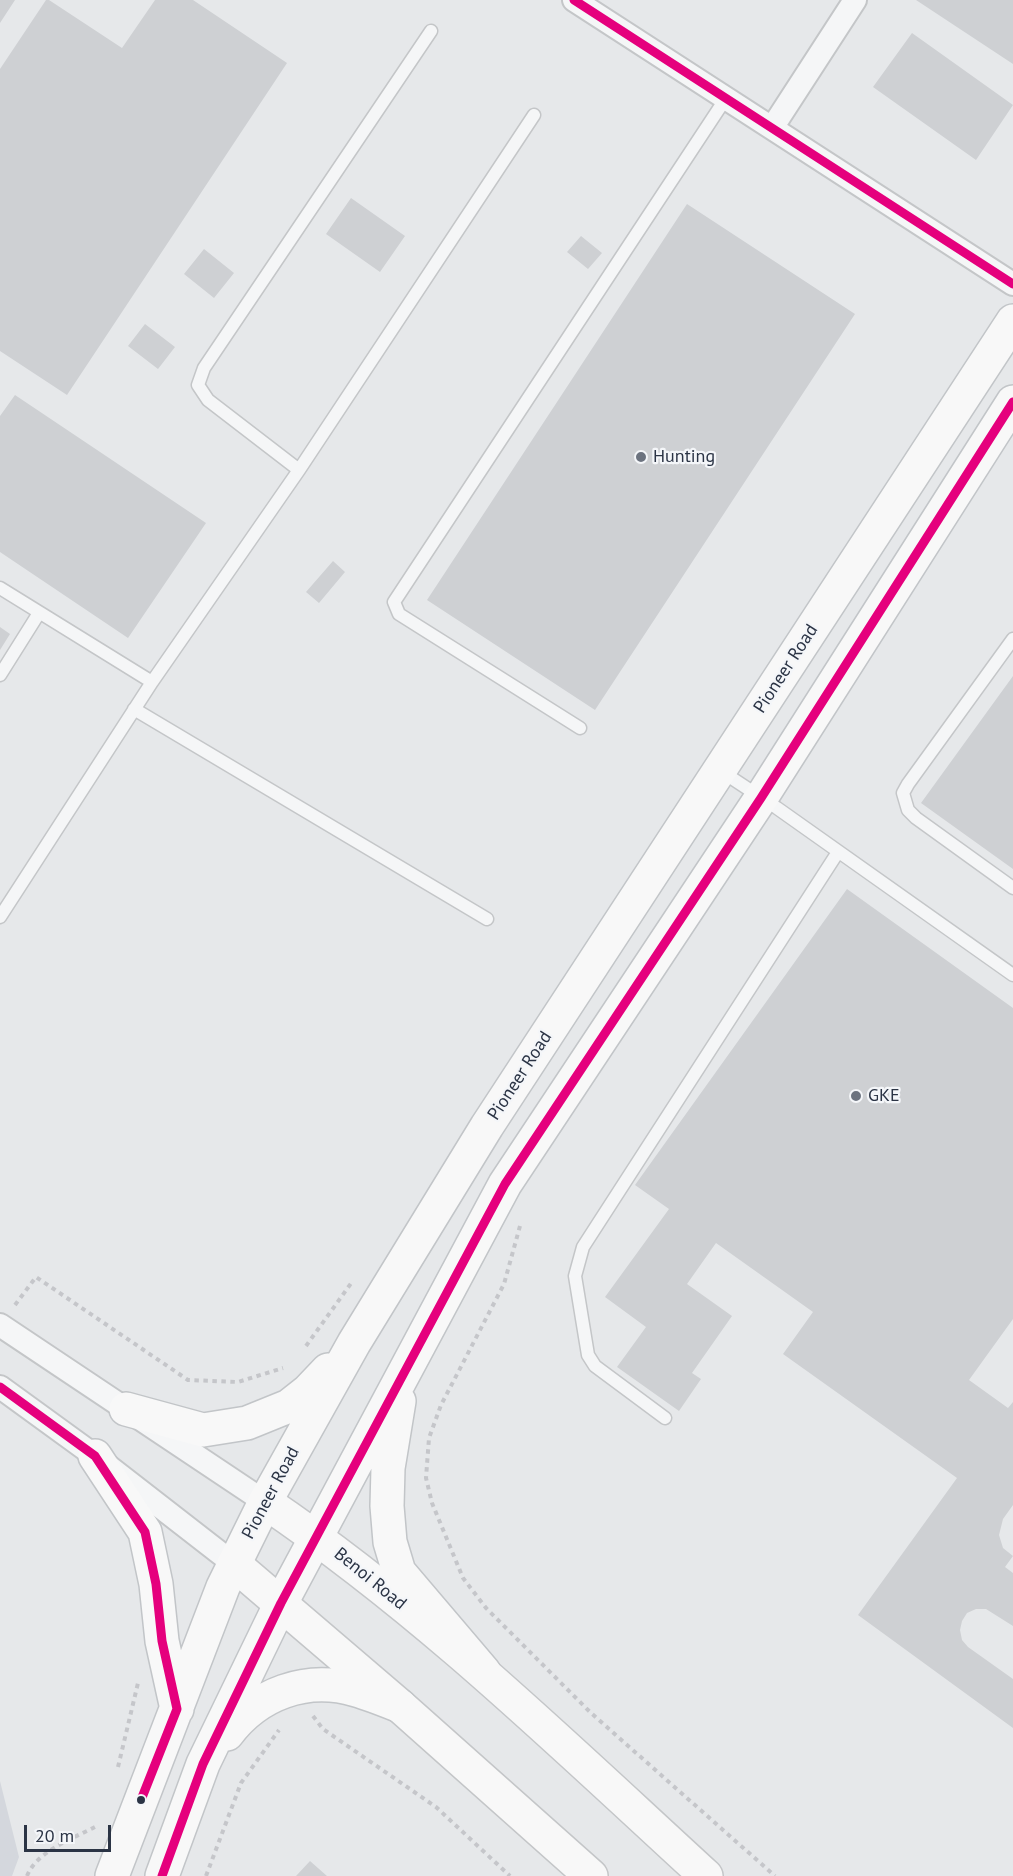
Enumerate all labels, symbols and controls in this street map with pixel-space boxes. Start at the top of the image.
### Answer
place label: Hunting [653,446,715,468]
marker: Hunting [634,450,648,464]
street label: Pioneer Road [749,621,823,717]
street label: Pioneer Road [483,1028,557,1124]
place label: GKE [868,1085,900,1107]
marker: GKE [849,1089,863,1103]
street label: Pioneer Road [238,1443,304,1543]
street label: Benoi Road [329,1543,411,1615]
unlabelled marker [135,1794,147,1806]
scale bar [27,1813,114,1851]
text: 20 m [35,1824,74,1847]

